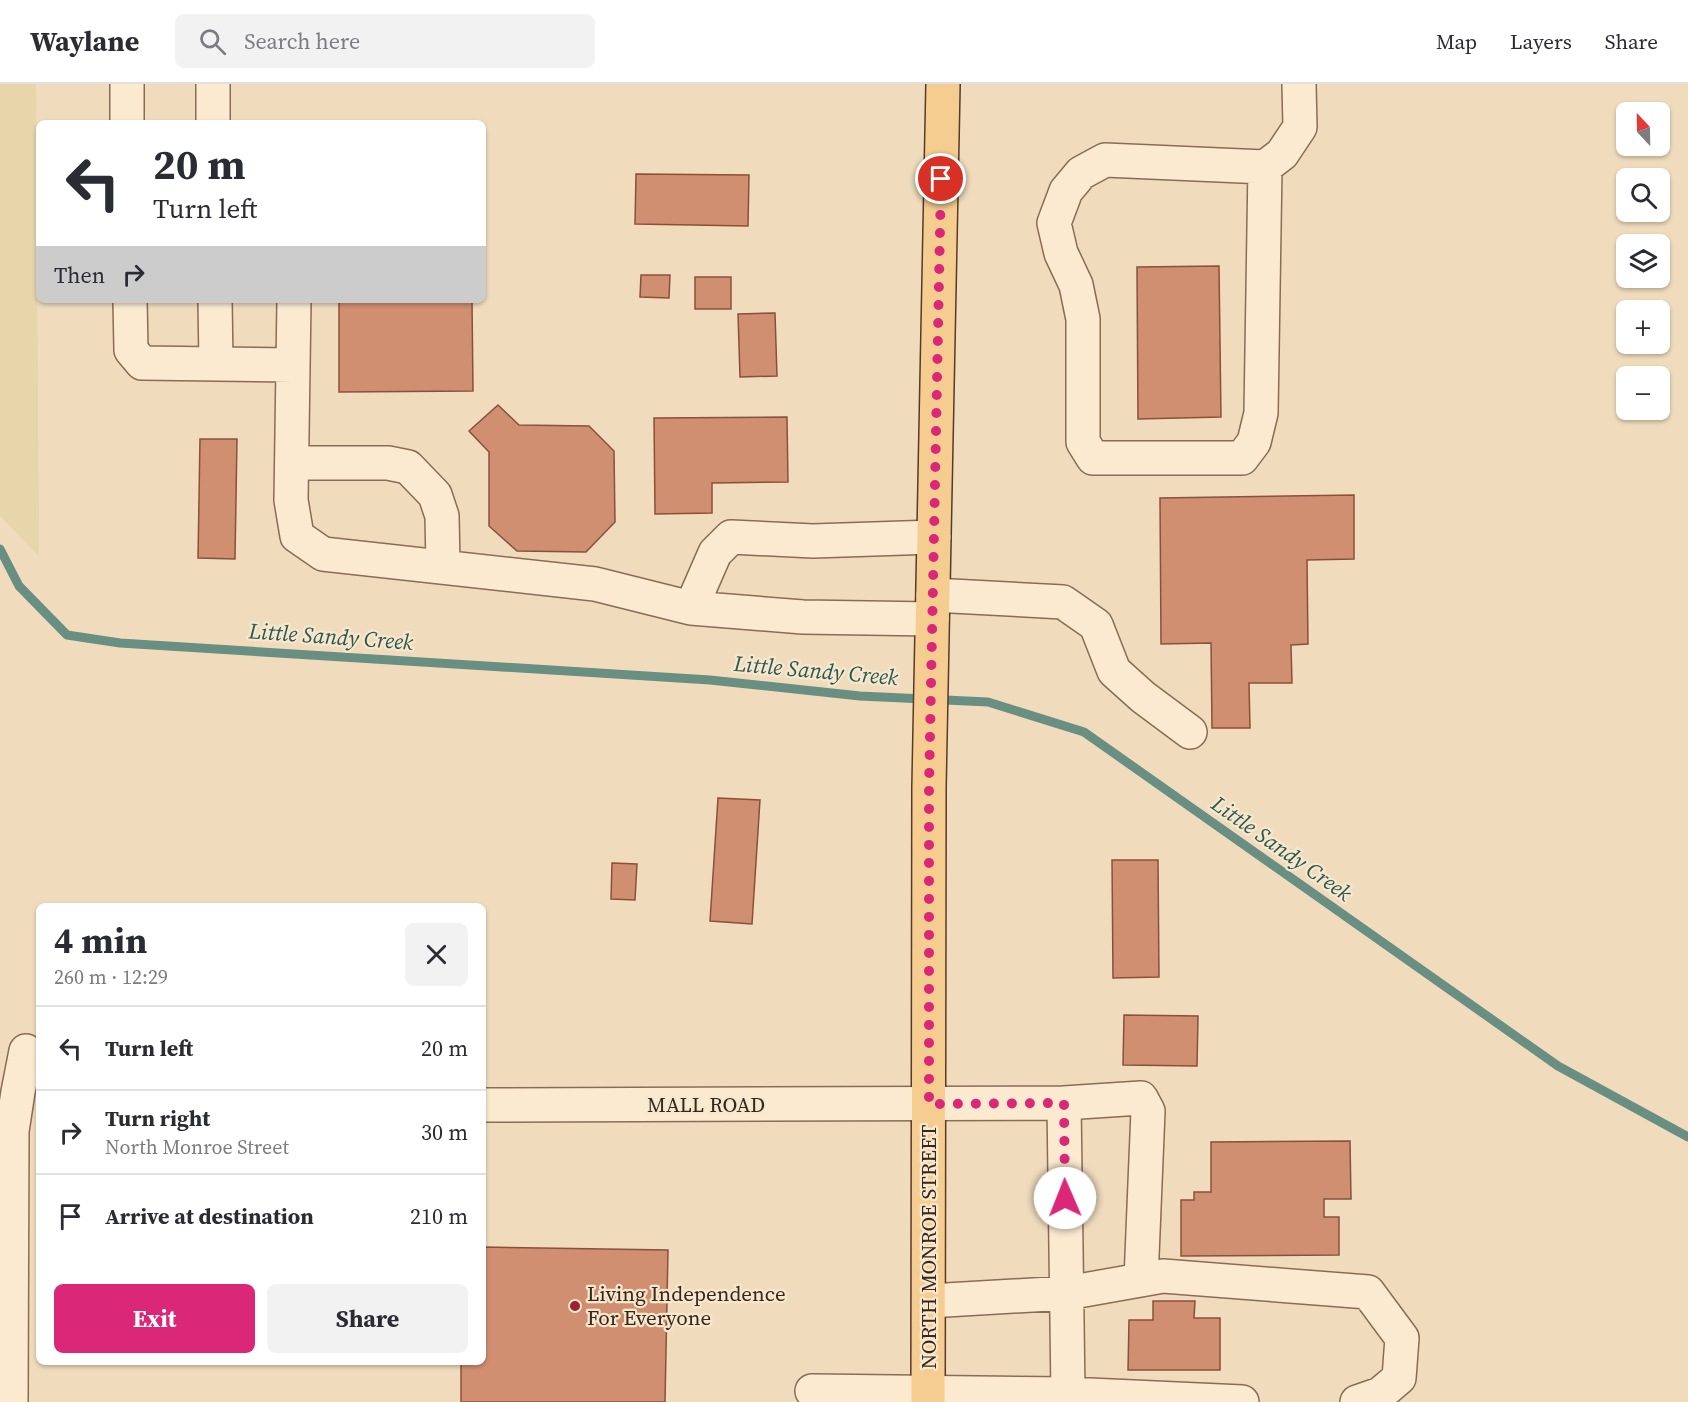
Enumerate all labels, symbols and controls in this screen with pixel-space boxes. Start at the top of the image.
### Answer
search box [175,14,595,68]
text: Waylane [30,22,139,60]
icon: search [196,25,229,58]
text: Search here [244,26,360,56]
text: Map [1436,27,1477,56]
text: Layers [1510,27,1572,56]
text: Share [1605,27,1658,56]
north arrow [1616,102,1670,156]
map controls [1616,102,1670,420]
text: 20 m [153,135,246,193]
icon: left [54,144,132,222]
pin [915,153,966,204]
icon: arrive [924,162,957,195]
button: search [1616,168,1670,222]
text: Turn left [153,190,257,227]
button: layers [1616,234,1670,288]
icon: right [117,258,150,291]
text: Then [54,260,105,290]
button: + [1616,300,1670,354]
button: − [1616,366,1670,420]
water label: Little Sandy Creek [247,615,415,657]
water label: Little Sandy Creek [732,648,900,692]
water label: Little Sandy Creek [1205,788,1359,908]
text: 4 min [54,916,147,965]
button: close [405,923,468,986]
text: 260 m · 12:29 [54,963,168,991]
icon: left [54,1032,87,1065]
text: Turn left [105,1033,193,1063]
text: 20 m [421,1033,468,1063]
street label: MALL ROAD [647,1090,765,1119]
text: Turn right [105,1103,210,1133]
icon: right [54,1116,87,1149]
text: 30 m [421,1117,468,1147]
street label: NORTH MONROE STREET [914,1124,943,1369]
text: North Monroe Street [105,1133,289,1161]
position arrow [1033,1166,1097,1230]
icon: arrive [54,1200,87,1233]
text: Arrive at destination [105,1201,314,1231]
text: 210 m [410,1201,468,1231]
place label: Living Independence For Everyone [587,1279,786,1332]
button: Exit [54,1284,255,1353]
button: Share [267,1284,468,1353]
marker: Living Independence For Everyone [568,1299,582,1313]

